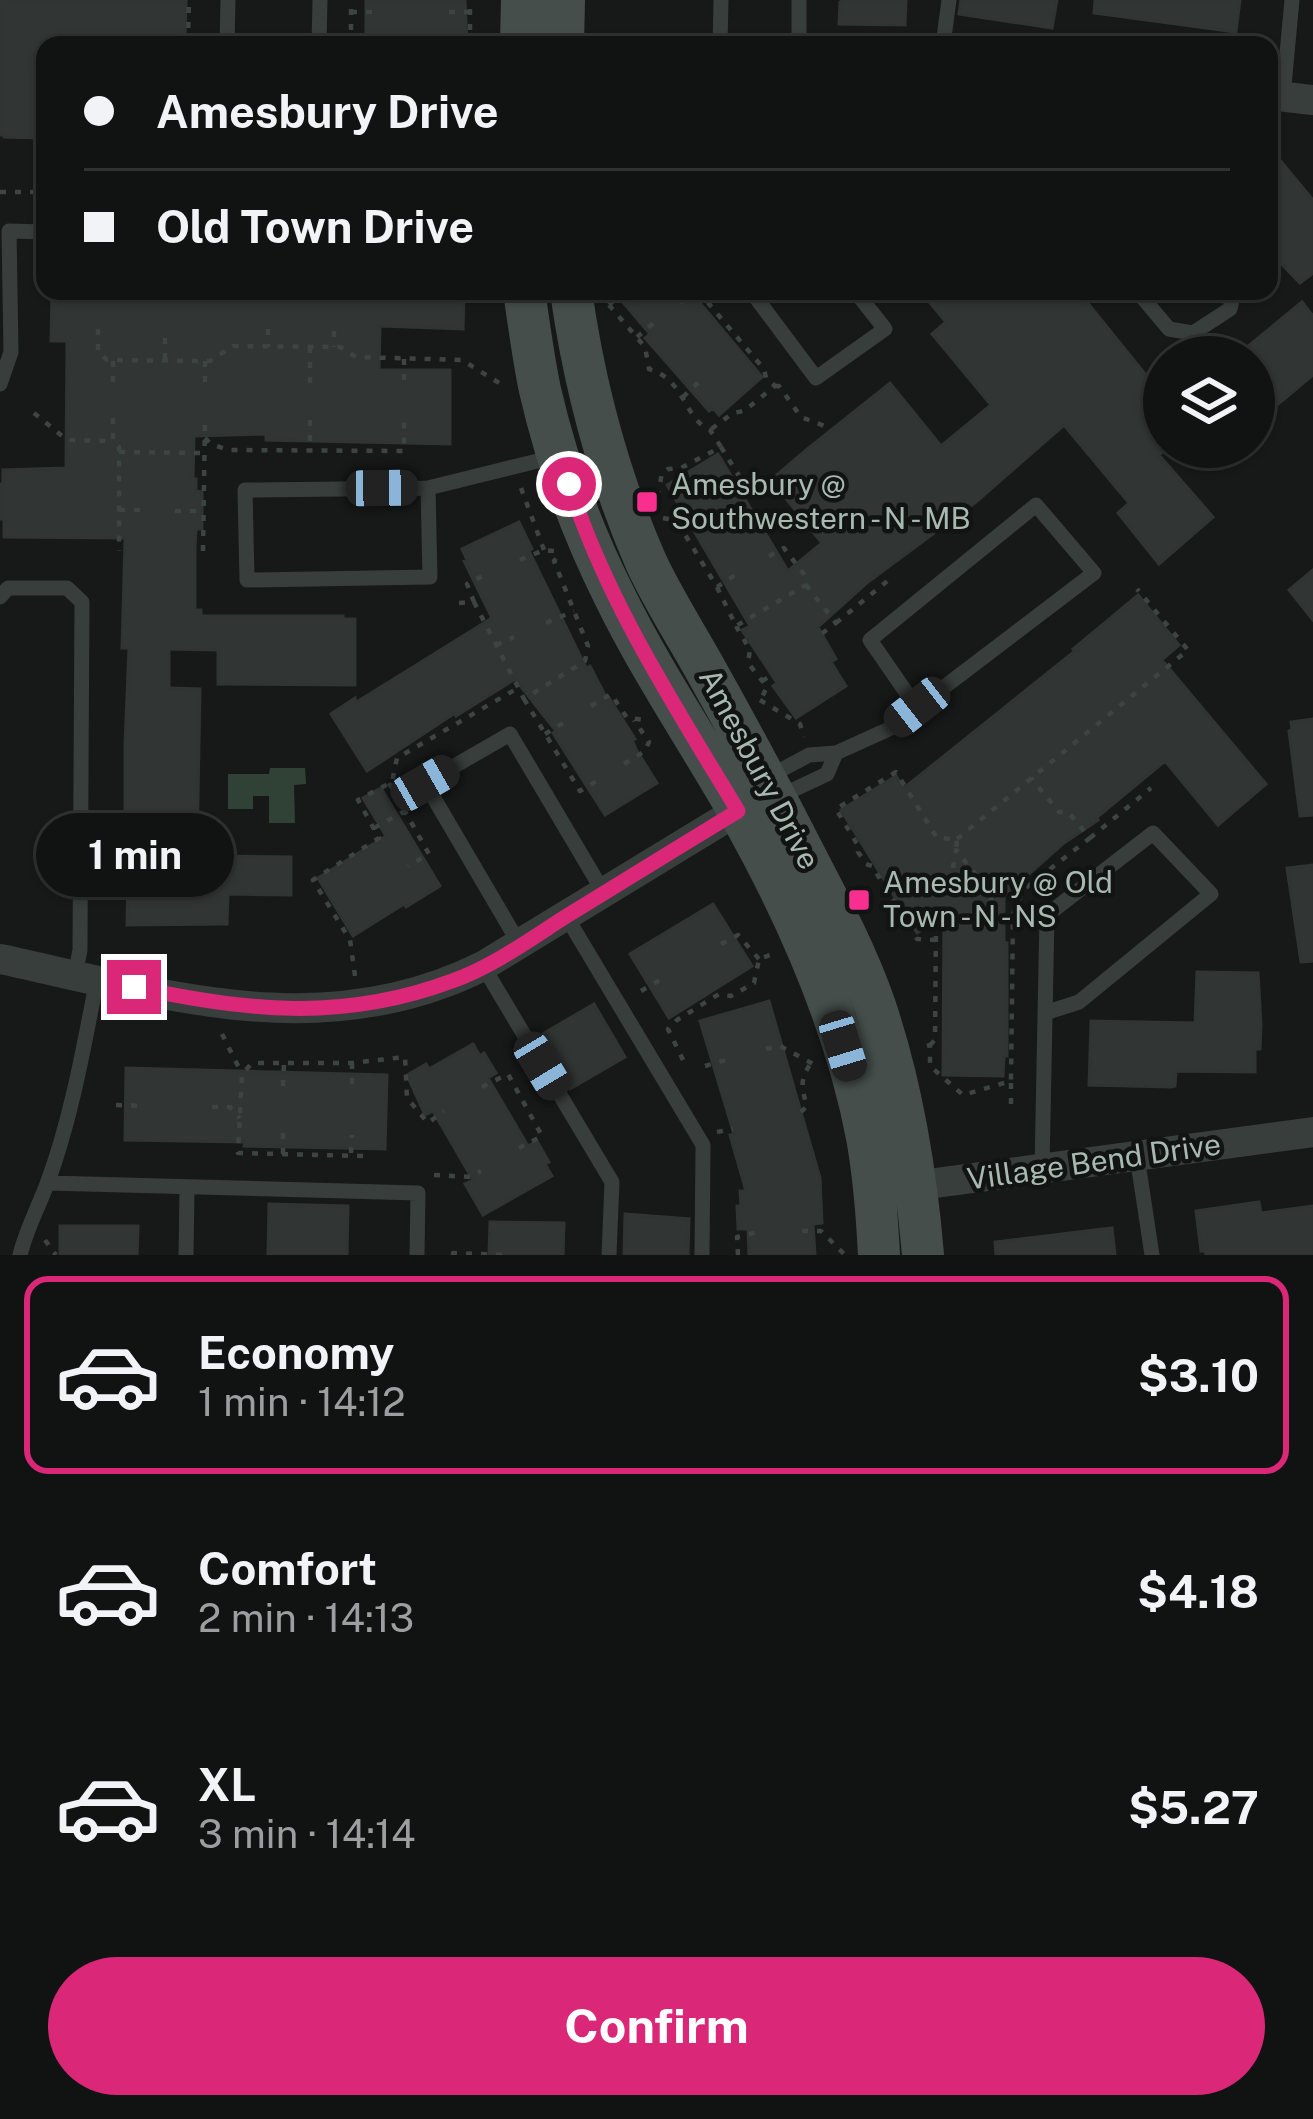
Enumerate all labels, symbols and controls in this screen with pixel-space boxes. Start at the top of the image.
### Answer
text: Amesbury Drive [156,85,499,138]
text: Old Town Drive [156,200,474,253]
map controls [1143,336,1275,468]
button: layers [1143,336,1275,468]
route start [542,457,596,511]
place label: Amesbury @ Southwestern - N - MB [671,466,971,536]
car [346,469,418,507]
marker: Amesbury @ Southwestern - N - MB [634,489,660,515]
street label: Amesbury Drive [692,662,828,875]
car [878,671,956,743]
car [385,749,465,817]
callout: 1 min [35,813,233,897]
text: 1 min [88,832,182,878]
place label: Amesbury @ Old Town - N - NS [883,864,1113,934]
marker: Amesbury @ Old Town - N - NS [846,887,872,913]
route end [107,960,161,1014]
car [815,1006,871,1086]
car [508,1026,576,1106]
street label: Village Bend Drive [965,1125,1223,1197]
icon: car [54,1321,162,1429]
text: Economy [198,1326,394,1379]
text: $3.10 [1138,1349,1259,1402]
text: 1 min · 14:12 [198,1379,405,1425]
icon: car [54,1537,162,1645]
text: Comfort [198,1542,377,1595]
text: $4.18 [1137,1565,1259,1618]
text: 2 min · 14:13 [198,1595,414,1641]
icon: car [54,1753,162,1861]
text: XL [198,1758,256,1811]
text: $5.27 [1128,1781,1259,1834]
text: 3 min · 14:14 [198,1811,415,1857]
button: Confirm [48,1957,1265,2095]

